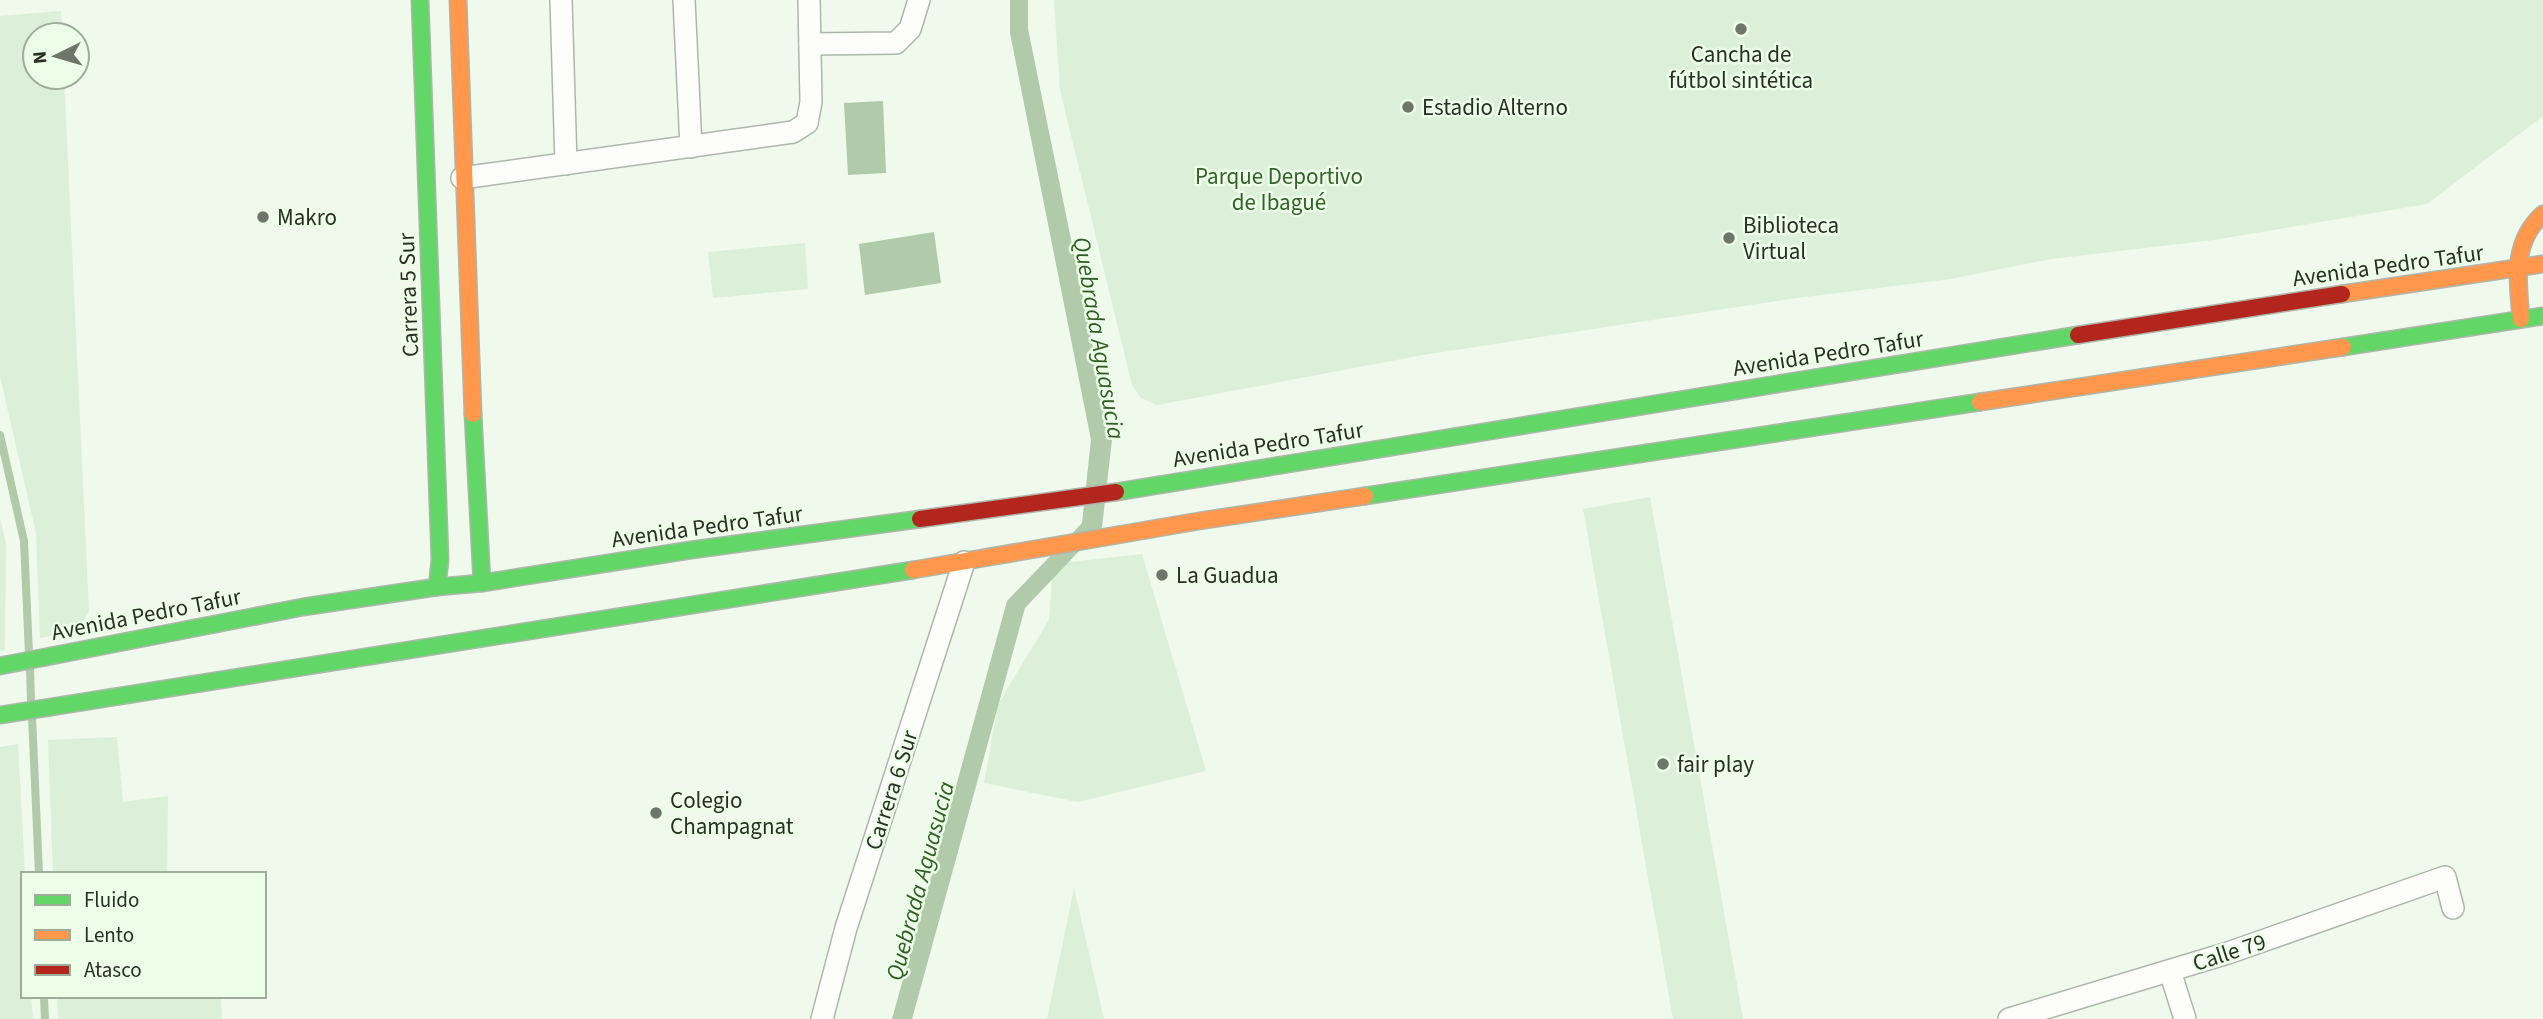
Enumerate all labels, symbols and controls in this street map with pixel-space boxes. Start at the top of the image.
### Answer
north arrow [21,21,91,91]
marker: Cancha de fútbol sintética [1733,21,1749,37]
place label: Cancha de fútbol sintética [1669,38,1813,97]
text: N [27,50,55,65]
place label: Estadio Alterno [1422,91,1568,124]
marker: Estadio Alterno [1400,99,1416,115]
park label: Parque Deportivo de Ibagué [1195,160,1363,219]
place label: Makro [277,201,337,234]
marker: Makro [255,209,271,225]
place label: Biblioteca Virtual [1743,209,1839,268]
marker: Biblioteca Virtual [1721,230,1737,246]
street label: Carrera 5 Sur [390,231,427,358]
water label: Quebrada Aguasucia [1063,234,1134,442]
street label: Avenida Pedro Tafur [2290,236,2487,295]
street label: Avenida Pedro Tafur [1730,322,1927,385]
street label: Avenida Pedro Tafur [1170,413,1367,476]
street label: Avenida Pedro Tafur [609,497,806,556]
place label: La Guadua [1176,559,1279,592]
marker: La Guadua [1154,567,1170,583]
street label: Avenida Pedro Tafur [48,580,245,649]
street label: Carrera 6 Sur [857,725,927,854]
place label: fair play [1677,748,1754,781]
marker: fair play [1655,756,1671,772]
water label: Quebrada Aguasucia [877,777,964,985]
place label: Colegio Champagnat [670,784,794,843]
marker: Colegio Champagnat [648,805,664,821]
legend [21,872,266,998]
text: Fluido [84,885,139,915]
text: Lento [84,920,134,950]
street label: Calle 79 [2188,925,2270,980]
text: Atasco [84,955,142,985]

